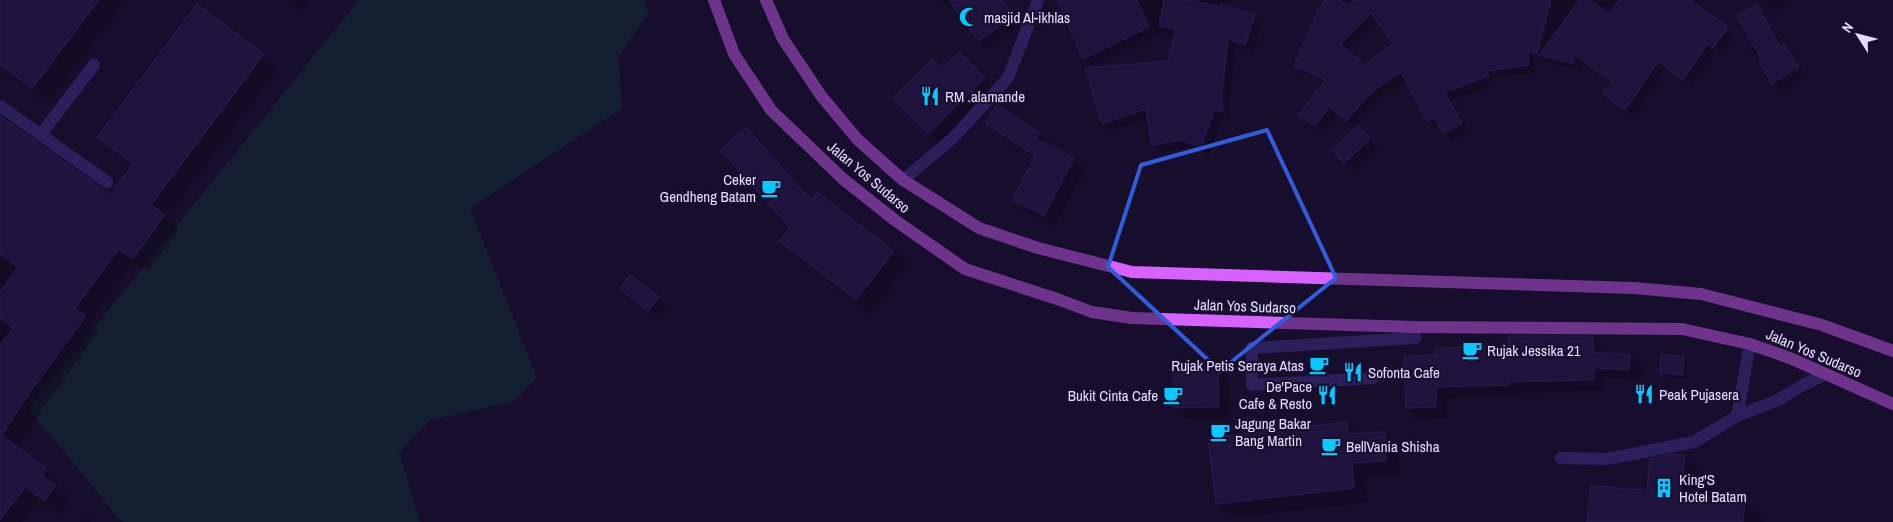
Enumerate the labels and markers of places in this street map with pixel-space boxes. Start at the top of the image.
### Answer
mosque icon: masjid Al-ikhlas [958,6,980,28]
place label: masjid Al-ikhlas [984,7,1070,28]
restaurant icon: RM .alamande [919,85,941,107]
place label: RM .alamande [945,86,1025,107]
place label: Ceker Gendheng Batam [660,169,756,207]
cafe icon: Ceker Gendheng Batam [760,177,782,199]
cafe icon: Rujak Jessika 21 [1461,339,1483,361]
place label: Rujak Jessika 21 [1487,340,1581,361]
cafe icon: Rujak Petis Seraya Atas [1308,354,1330,376]
place label: Rujak Petis Seraya Atas [1171,355,1304,376]
restaurant icon: Sofonta Cafe [1342,361,1364,383]
place label: Sofonta Cafe [1368,362,1440,383]
place label: De'Pace Cafe & Resto [1239,376,1312,414]
restaurant icon: Peak Pujasera [1633,383,1655,405]
cafe icon: Bukit Cinta Cafe [1162,384,1184,406]
restaurant icon: De'Pace Cafe & Resto [1316,384,1338,406]
place label: Peak Pujasera [1659,384,1739,405]
place label: Bukit Cinta Cafe [1068,385,1158,406]
place label: Jagung Bakar Bang Martin [1235,413,1311,451]
cafe icon: Jagung Bakar Bang Martin [1209,421,1231,443]
cafe icon: BellVania Shisha [1320,435,1342,457]
place label: BellVania Shisha [1346,436,1440,457]
place label: King'S Hotel Batam [1679,469,1747,507]
building icon: King'S Hotel Batam [1653,477,1675,499]

